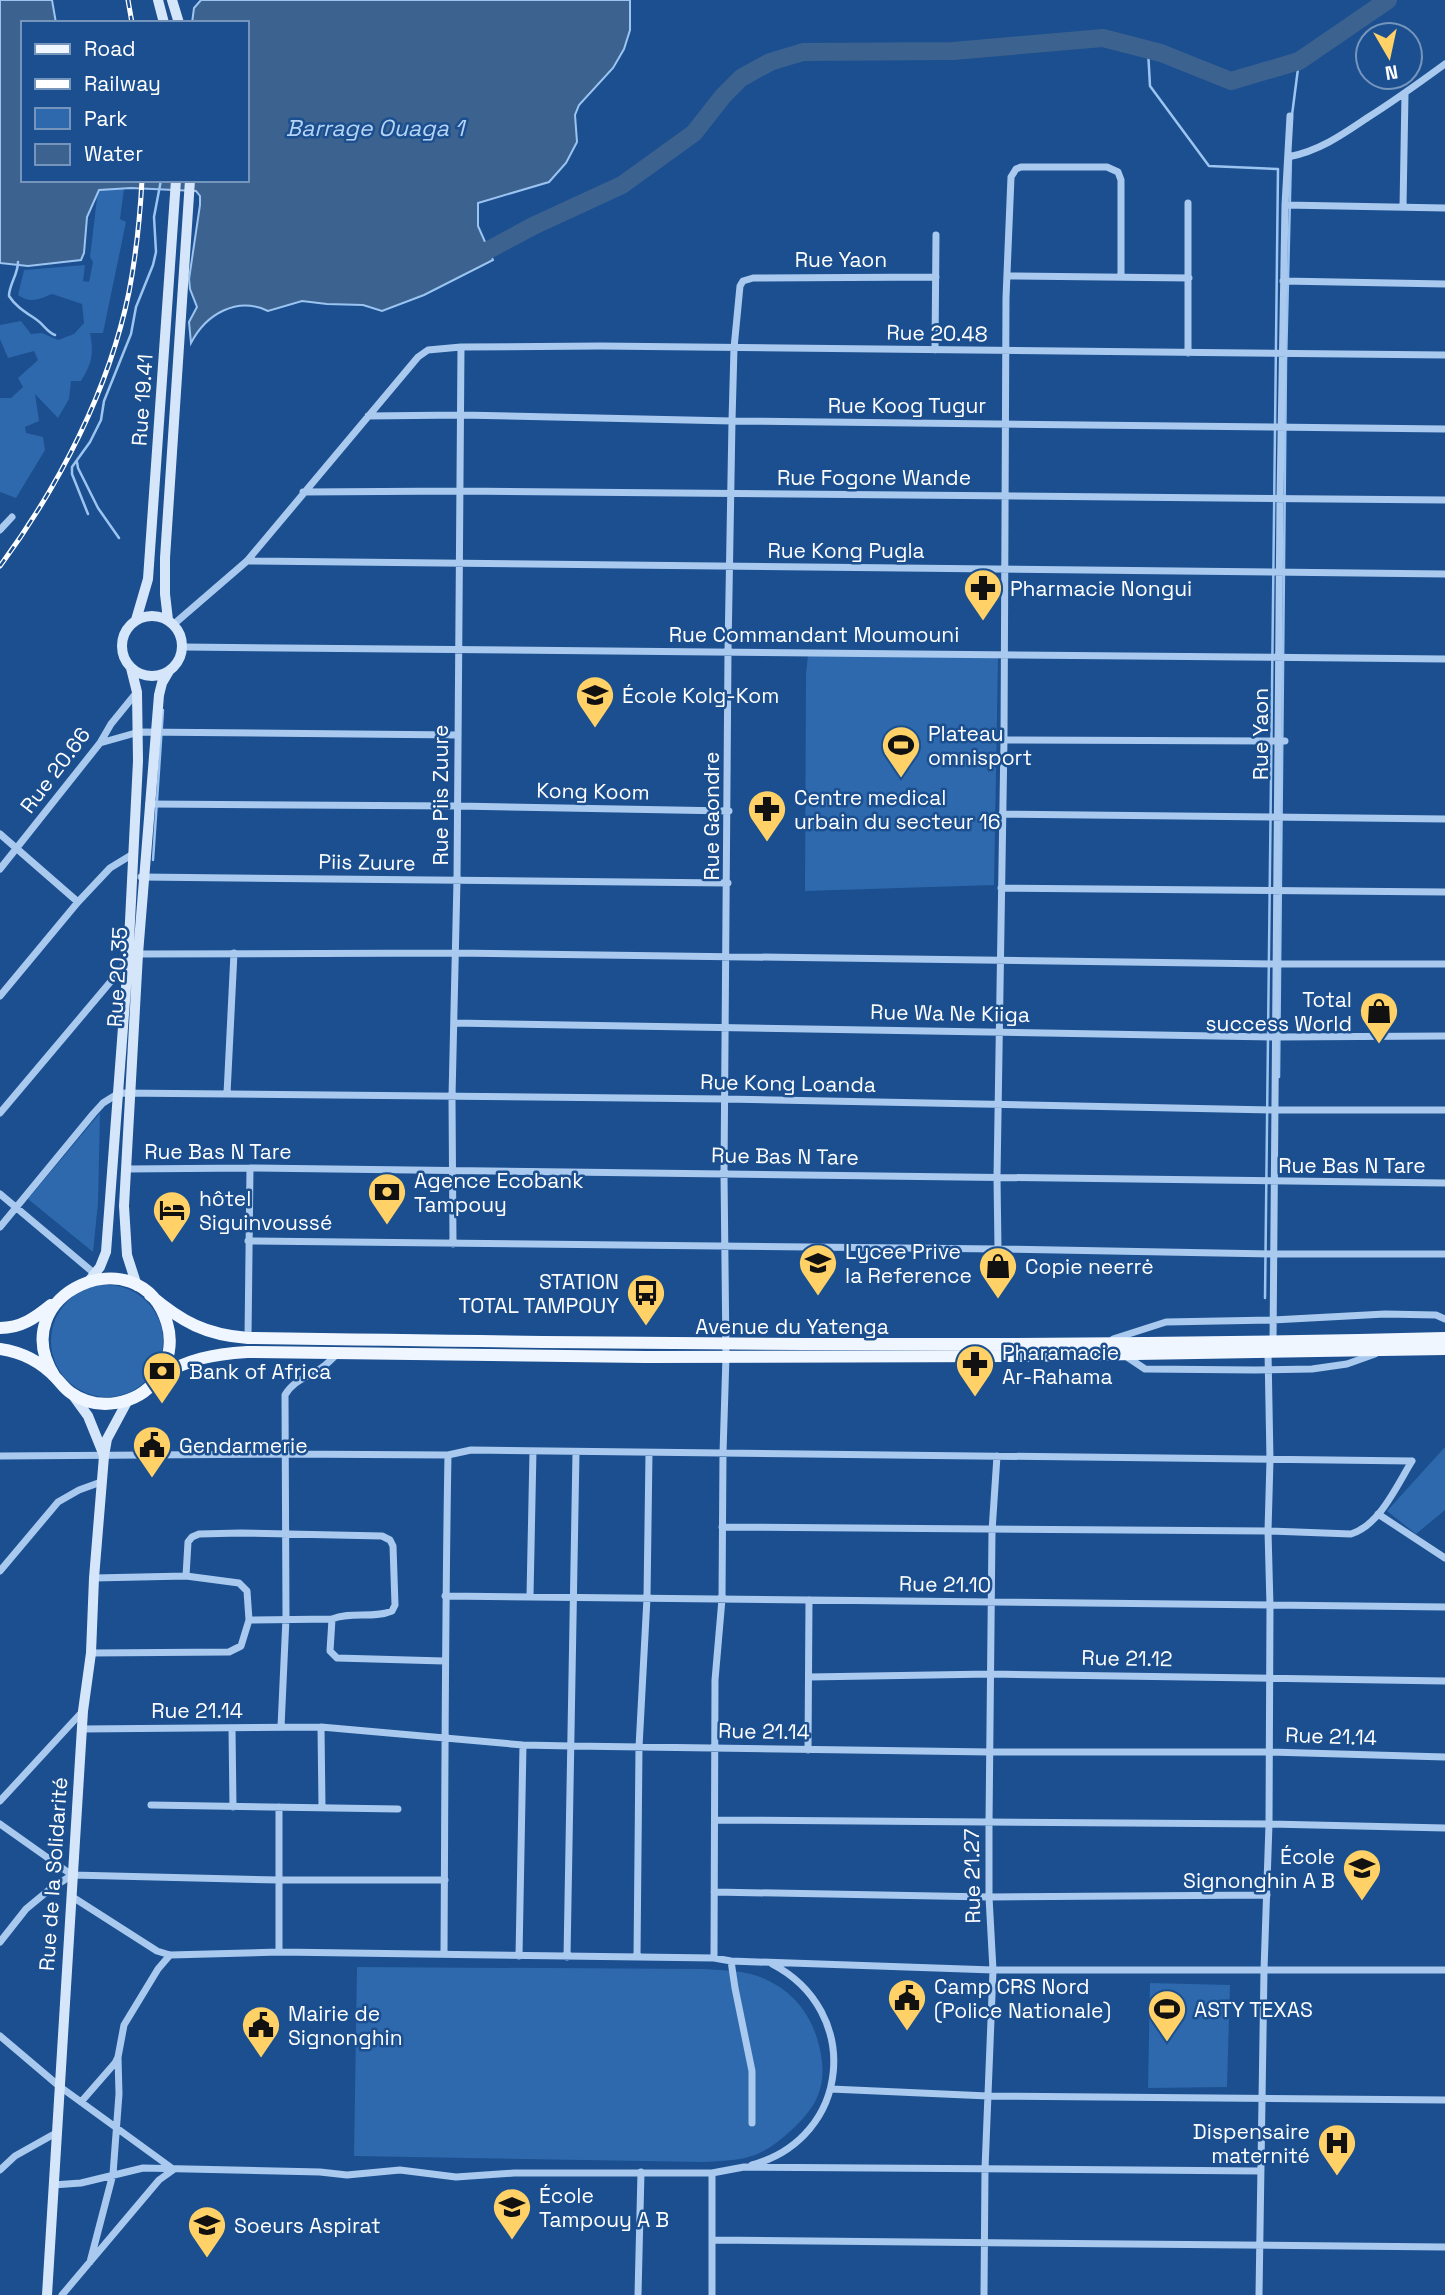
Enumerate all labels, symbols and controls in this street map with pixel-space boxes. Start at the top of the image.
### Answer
legend [21,21,248,182]
north arrow [1354,21,1424,91]
text: Road [84,35,136,62]
text: N [1383,59,1400,86]
text: Railway [84,70,161,97]
text: Park [84,105,128,132]
water label: Barrage Ouaga 1 [286,113,467,143]
text: Water [84,140,143,167]
street label: Rue Yaon [795,246,887,273]
street label: Rue 20.48 [886,319,988,347]
street label: Rue 19.41 [125,353,159,447]
street label: Rue Koog Tugur [828,392,986,419]
street label: Rue Fogone Wande [777,464,971,491]
street label: Rue Kong Pugla [767,537,925,564]
pharmacy icon: Pharmacie Nongui [962,567,1004,622]
place label: Pharmacie Nongui [1010,575,1192,602]
street label: Rue Commandant Moumouni [669,621,959,648]
school or university icon: École Kolg-Kom [574,674,616,729]
place label: École Kolg-Kom [622,682,779,709]
street label: Rue Yaon [1247,688,1274,780]
place label: Plateau omnisport [928,720,1032,771]
street label: Rue 20.66 [14,722,96,818]
street label: Rue Piis Zuure [427,724,454,866]
sports icon: Plateau omnisport [880,724,922,779]
street label: Rue Gaondre [698,752,725,880]
street label: Kong Koom [536,777,650,805]
place label: Centre medical urbain du secteur 16 [794,784,1001,835]
pharmacy icon: Centre medical urbain du secteur 16 [746,788,788,843]
street label: Piis Zuure [318,848,416,876]
street label: Rue 20.35 [101,926,133,1028]
place label: Total success World [1206,986,1352,1037]
shop icon: Total success World [1358,990,1400,1045]
street label: Rue Wa Ne Kiiga [870,998,1030,1028]
street label: Rue Kong Loanda [700,1068,876,1098]
street label: Rue Bas N Tare [144,1138,292,1165]
street label: Rue Bas N Tare [711,1141,859,1171]
street label: Rue Bas N Tare [1278,1152,1426,1179]
place label: Agence Ecobank Tampouy [414,1167,584,1218]
bank icon: Agence Ecobank Tampouy [366,1171,408,1226]
place label: hôtel Siguinvoussé [199,1185,332,1236]
hotel icon: hôtel Siguinvoussé [151,1189,193,1244]
place label: Lycee Prive la Reference [845,1238,972,1289]
school or university icon: Lycee Prive la Reference [797,1242,839,1297]
shop icon: Copie neerrė [977,1245,1019,1300]
place label: Copie neerrė [1025,1253,1154,1280]
place label: STATION TOTAL TAMPOUY [458,1268,619,1319]
bus stop icon: STATION TOTAL TAMPOUY [625,1272,667,1327]
street label: Avenue du Yatenga [695,1313,889,1340]
place label: Pharamacie Ar-Rahama [1002,1339,1119,1390]
pharmacy icon: Pharamacie Ar-Rahama [954,1343,996,1398]
bank icon: Bank of Africa [141,1350,183,1405]
place label: Bank of Africa [189,1358,331,1385]
public building icon: Gendarmerie [131,1424,173,1479]
place label: Gendarmerie [179,1432,308,1459]
street label: Rue 21.10 [899,1570,991,1598]
street label: Rue 21.12 [1081,1644,1173,1672]
street label: Rue 21.14 [151,1697,243,1724]
street label: Rue 21.14 [718,1717,810,1745]
street label: Rue 21.14 [1285,1721,1377,1751]
street label: Rue de la Solidarité [33,1776,73,1972]
street label: Rue 21.27 [958,1828,986,1924]
place label: École Signonghin A B [1183,1843,1335,1894]
school or university icon: École Signonghin A B [1341,1847,1383,1902]
place label: Camp CRS Nord (Police Nationale) [934,1973,1111,2024]
public building icon: Camp CRS Nord (Police Nationale) [886,1977,928,2032]
sports icon: ASTY TEXAS [1146,1988,1188,2043]
place label: ASTY TEXAS [1194,1996,1313,2023]
place label: Mairie de Signonghin [288,2000,403,2051]
public building icon: Mairie de Signonghin [240,2004,282,2059]
place label: Dispensaire maternité [1193,2118,1310,2169]
hospital icon: Dispensaire maternité [1316,2122,1358,2177]
place label: École Tampouy A B [539,2182,669,2233]
school or university icon: École Tampouy A B [491,2186,533,2241]
school or university icon: Soeurs Aspirat [186,2204,228,2259]
place label: Soeurs Aspirat [234,2212,381,2239]

